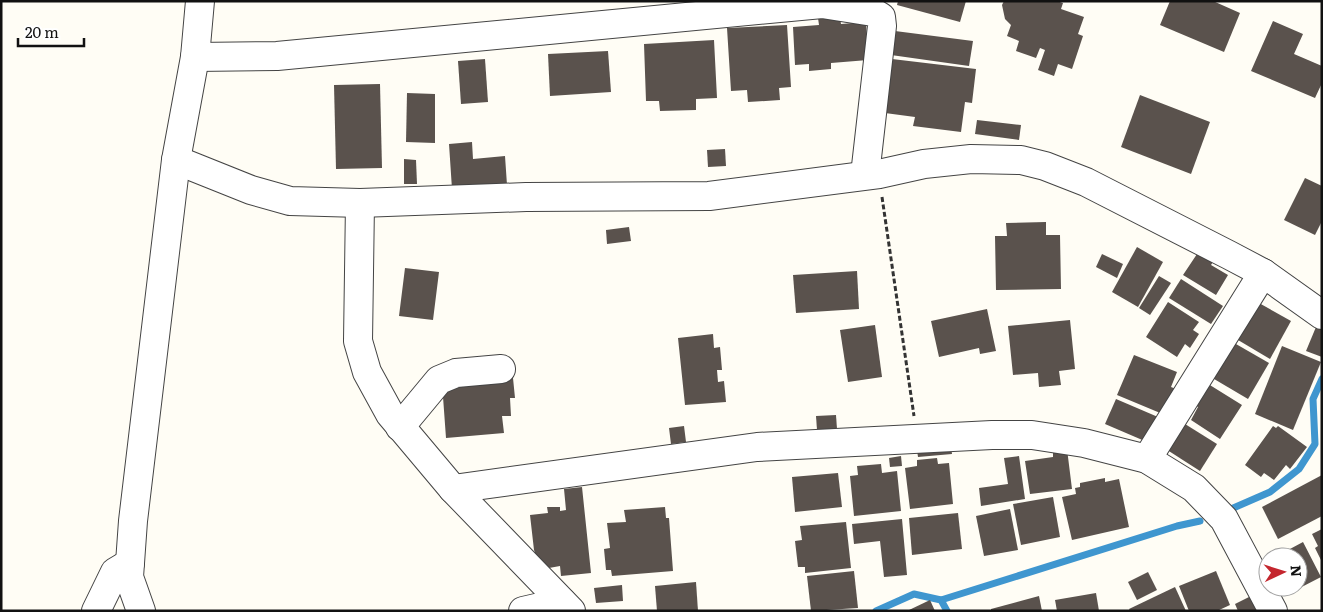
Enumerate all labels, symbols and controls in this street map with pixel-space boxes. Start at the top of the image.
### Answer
scale bar [18,15,84,47]
text: 20 m [25,20,59,43]
north arrow [1258,547,1308,597]
text: N [1287,564,1307,578]

